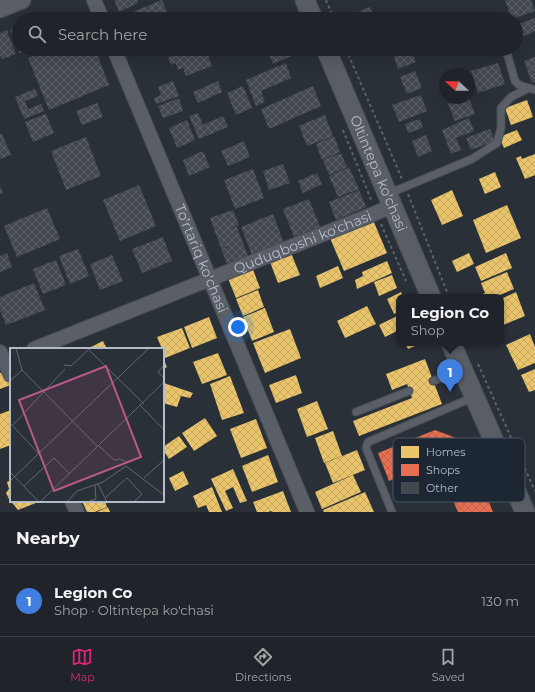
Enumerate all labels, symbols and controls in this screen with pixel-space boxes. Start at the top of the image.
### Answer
search box [12,12,523,56]
icon: search [26,23,48,45]
text: Search here [58,25,147,44]
north arrow [439,68,475,104]
street label: Oltintepa ko'chasi [346,112,411,234]
street label: To'rtariq ko'chasi [171,201,232,316]
street label: Quduqboshi ko'chasi [231,207,374,278]
popup [396,294,504,346]
text: Legion Co [411,303,489,322]
your location [228,317,248,337]
text: Shop [411,322,445,338]
inset map [10,348,164,502]
pin: 1 [437,359,463,392]
legend [393,438,525,502]
text: Homes [426,445,466,459]
text: Shops [426,463,461,477]
text: Other [426,481,458,495]
text: Nearby [16,528,80,548]
text: Legion Co [54,583,132,602]
text: 1 [26,593,32,609]
text: 130 m [481,593,519,609]
text: Shop · Oltintepa ko'chasi [54,602,214,618]
tab: Map [70,646,95,684]
tab: Directions [235,646,291,684]
tab: Saved [432,646,465,684]

